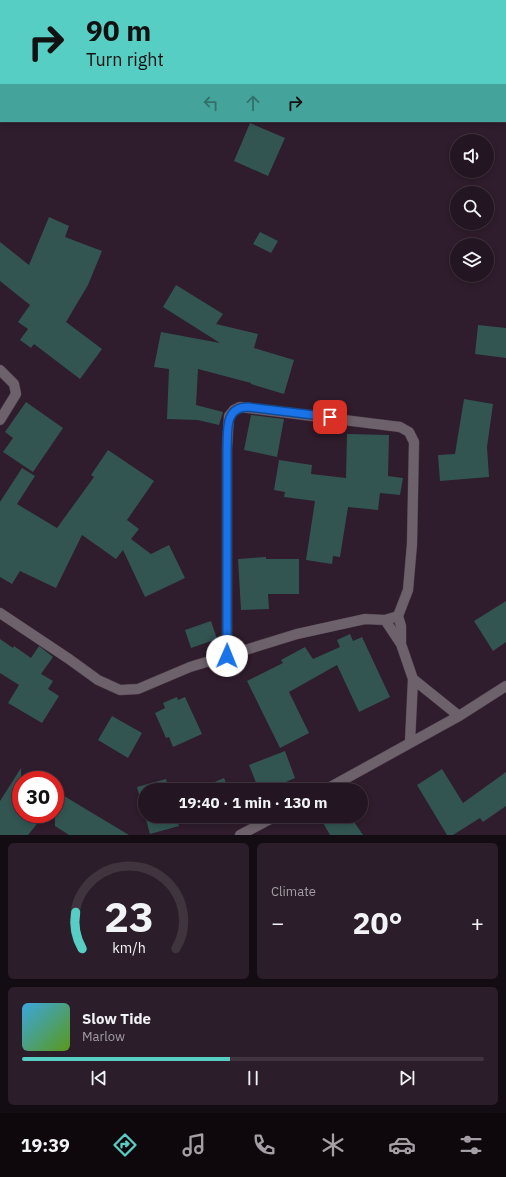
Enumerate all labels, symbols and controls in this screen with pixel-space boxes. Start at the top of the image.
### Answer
text: 90 m [86,12,151,49]
icon: right [20,16,72,68]
text: Turn right [86,48,164,71]
icon: left [200,92,222,114]
icon: ahead [242,92,264,114]
icon: right [284,92,306,114]
map controls [450,134,494,282]
button: sound [450,134,494,178]
button: search [450,186,494,230]
button: layers [450,238,494,282]
pin [313,400,347,434]
icon: arrive [319,406,341,428]
position arrow [206,635,248,677]
speed limit sign: 30 [12,771,64,823]
text: 19:40 · 1 min · 130 m [179,793,327,812]
text: Climate [271,883,316,900]
text: 23 [104,889,153,943]
text: 20° [352,903,403,942]
text: − [271,908,284,937]
text: + [471,908,484,937]
text: km/h [112,938,145,957]
text: Slow Tide [82,1009,151,1028]
text: Marlow [82,1028,125,1045]
icon: previous [88,1067,110,1089]
icon: pause [242,1067,264,1089]
icon: next [396,1067,418,1089]
icon: directions [111,1131,139,1159]
icon: music [180,1131,208,1159]
icon: phone [250,1131,278,1159]
icon: climate [319,1131,347,1159]
icon: car [388,1131,416,1159]
icon: filters [457,1131,485,1159]
text: 19:39 [21,1134,70,1157]

